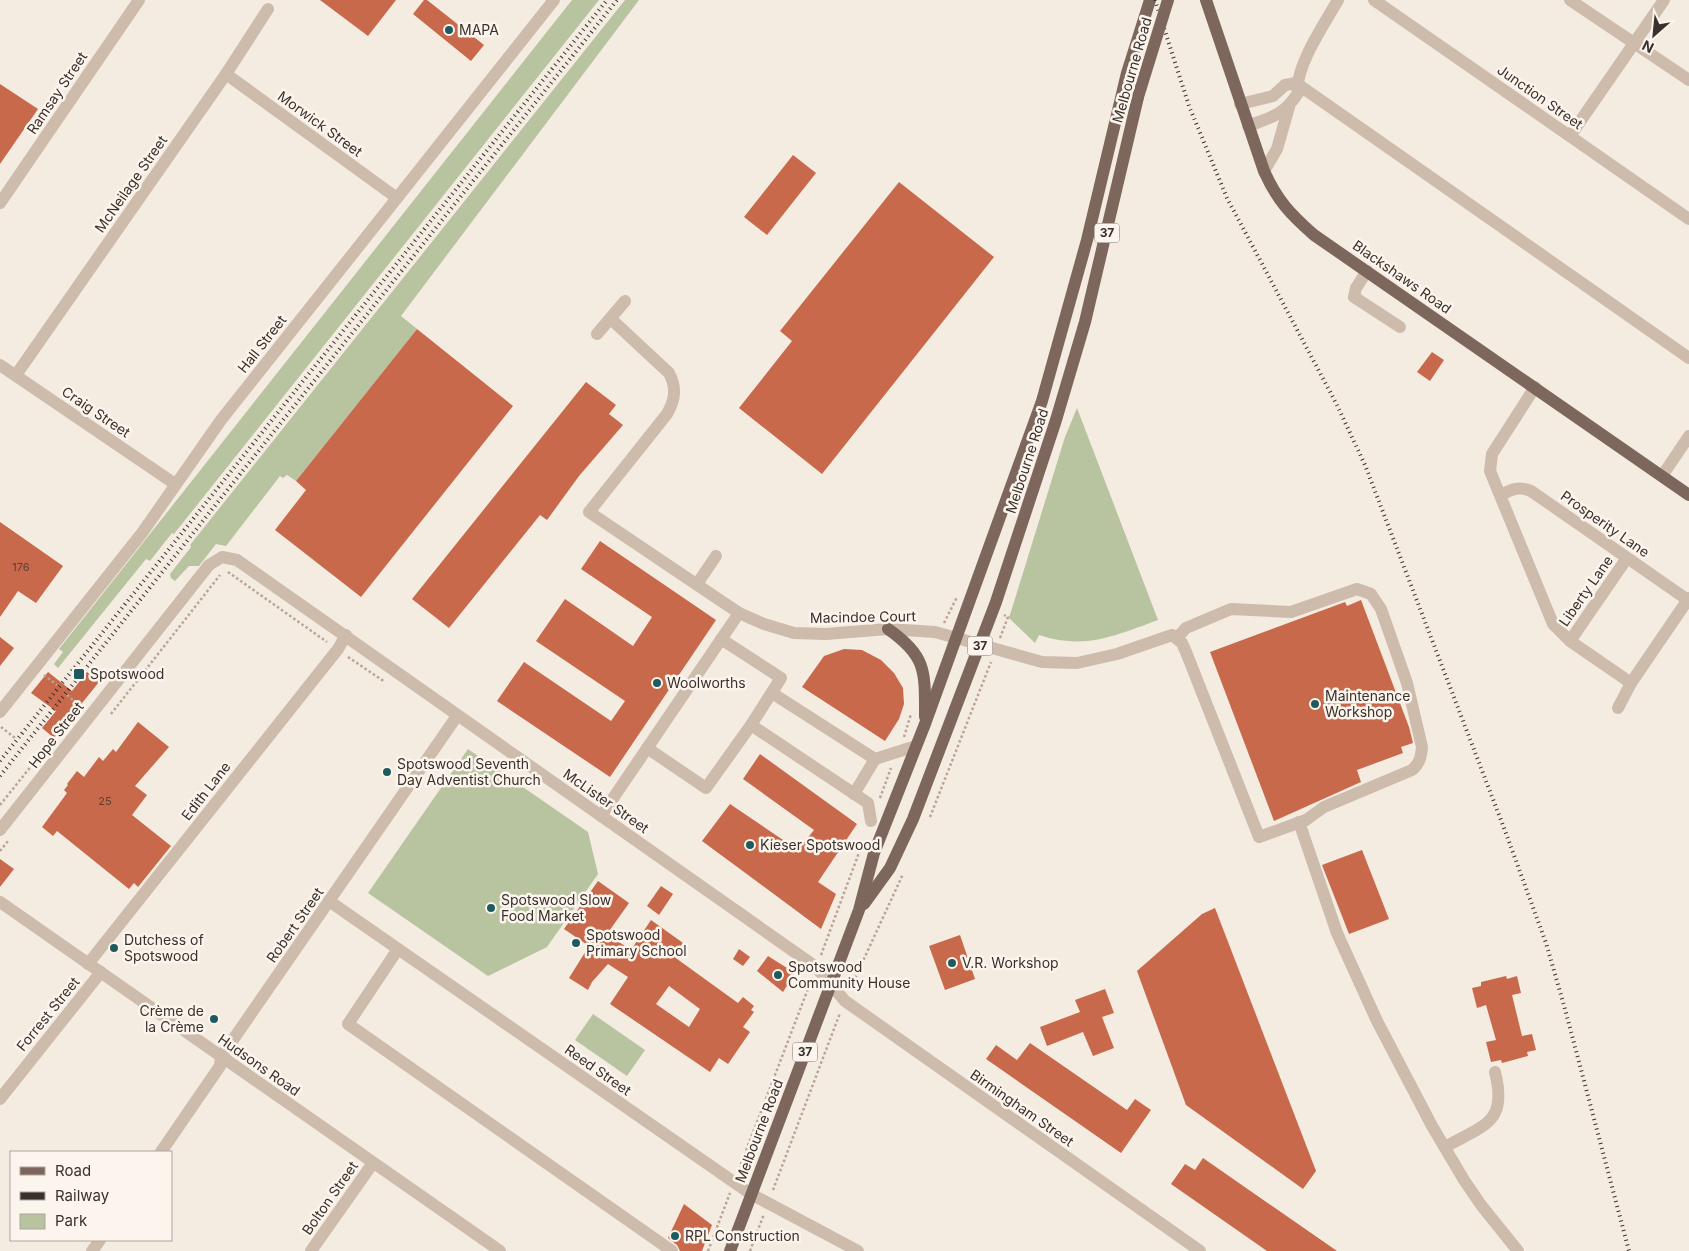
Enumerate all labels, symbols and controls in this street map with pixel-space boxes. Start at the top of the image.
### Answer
north arrow [1629,10,1679,60]
street label: Melbourne Road [1108,15,1155,125]
place label: MAPA [459,21,499,38]
marker: MAPA [443,24,455,36]
text: N [1639,37,1656,57]
street label: Ramsay Street [23,48,91,137]
street label: Junction Street [1494,61,1587,133]
street label: Morwick Street [275,87,366,160]
street label: McNeilage Street [91,132,171,235]
road number: 37 [1094,224,1120,242]
street label: Blackshaws Road [1350,236,1455,317]
street label: Hall Street [234,311,290,376]
street label: Craig Street [59,383,134,441]
street label: Melbourne Road [1002,406,1051,515]
street label: Prosperity Lane [1558,487,1653,560]
street label: Liberty Lane [1555,552,1616,629]
house number: 176 [12,560,30,574]
street label: Macindoe Court [810,607,917,626]
road number: 37 [968,636,992,656]
place label: Spotswood [90,665,164,682]
marker: Spotswood [72,667,86,681]
place label: Woolworths [667,674,746,691]
marker: Woolworths [651,677,663,689]
place label: Maintenance Workshop [1325,687,1410,720]
street label: Hope Street [25,698,87,771]
marker: Maintenance Workshop [1309,698,1321,710]
place label: Spotswood Seventh Day Adventist Church [397,755,541,788]
street label: Edith Lane [178,758,234,823]
street label: McLister Street [560,765,653,837]
marker: Spotswood Seventh Day Adventist Church [381,766,393,778]
house number: 25 [98,794,112,808]
place label: Kieser Spotswood [760,836,880,853]
marker: Kieser Spotswood [744,839,756,851]
street label: Robert Street [263,884,327,965]
place label: Spotswood Slow Food Market [501,891,611,924]
marker: Spotswood Slow Food Market [485,902,497,914]
place label: Spotswood Primary School [586,926,687,959]
place label: Dutchess of Spotswood [124,931,204,964]
marker: Spotswood Primary School [570,937,582,949]
marker: Dutchess of Spotswood [108,942,120,954]
place label: V.R. Workshop [962,954,1059,971]
marker: V.R. Workshop [946,957,958,969]
place label: Spotswood Community House [788,958,910,991]
marker: Spotswood Community House [772,969,784,981]
street label: Forrest Street [13,973,83,1054]
place label: Crème de la Crème [139,1002,204,1035]
marker: Crème de la Crème [208,1013,220,1025]
street label: Hudsons Road [215,1030,304,1099]
street label: Reed Street [562,1041,635,1099]
road number: 37 [792,1042,818,1062]
street label: Birmingham Street [967,1066,1078,1150]
street label: Melbourne Road [731,1077,786,1185]
legend [10,1151,172,1241]
street label: Bolton Street [298,1157,361,1238]
text: Road [55,1161,91,1180]
text: Railway [55,1186,110,1205]
text: Park [55,1211,88,1230]
place label: RPL Construction [685,1227,800,1244]
marker: RPL Construction [669,1230,681,1242]

